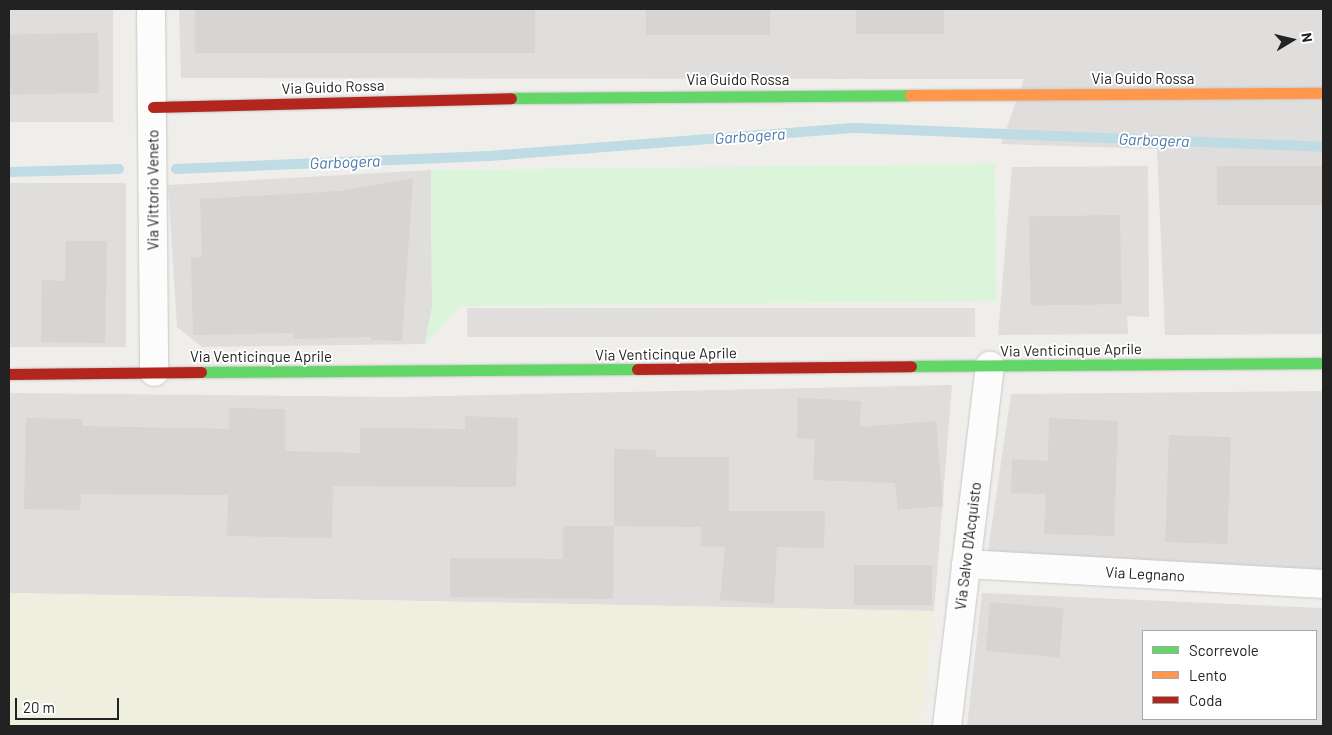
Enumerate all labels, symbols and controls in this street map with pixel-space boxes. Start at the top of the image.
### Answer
north arrow [1267,15,1317,65]
text: N [1298,32,1316,44]
street label: Via Guido Rossa [1092,70,1194,88]
street label: Via Guido Rossa [687,71,789,89]
street label: Via Guido Rossa [281,76,385,98]
water label: Garbogera [714,124,786,148]
water label: Garbogera [1118,129,1190,151]
street label: Via Vittorio Veneto [144,130,162,250]
water label: Garbogera [309,151,381,173]
street label: Via Venticinque Aprile [1000,340,1142,360]
street label: Via Venticinque Aprile [595,344,737,364]
street label: Via Venticinque Aprile [190,348,332,366]
street label: Via Salvo D'Acquisto [951,481,985,611]
street label: Via Legnano [1105,563,1185,585]
legend [1142,630,1317,720]
text: Scorrevole [1189,641,1259,659]
text: Lento [1189,666,1227,684]
scale bar [18,688,121,720]
text: Coda [1189,691,1222,709]
text: 20 m [23,698,55,716]

